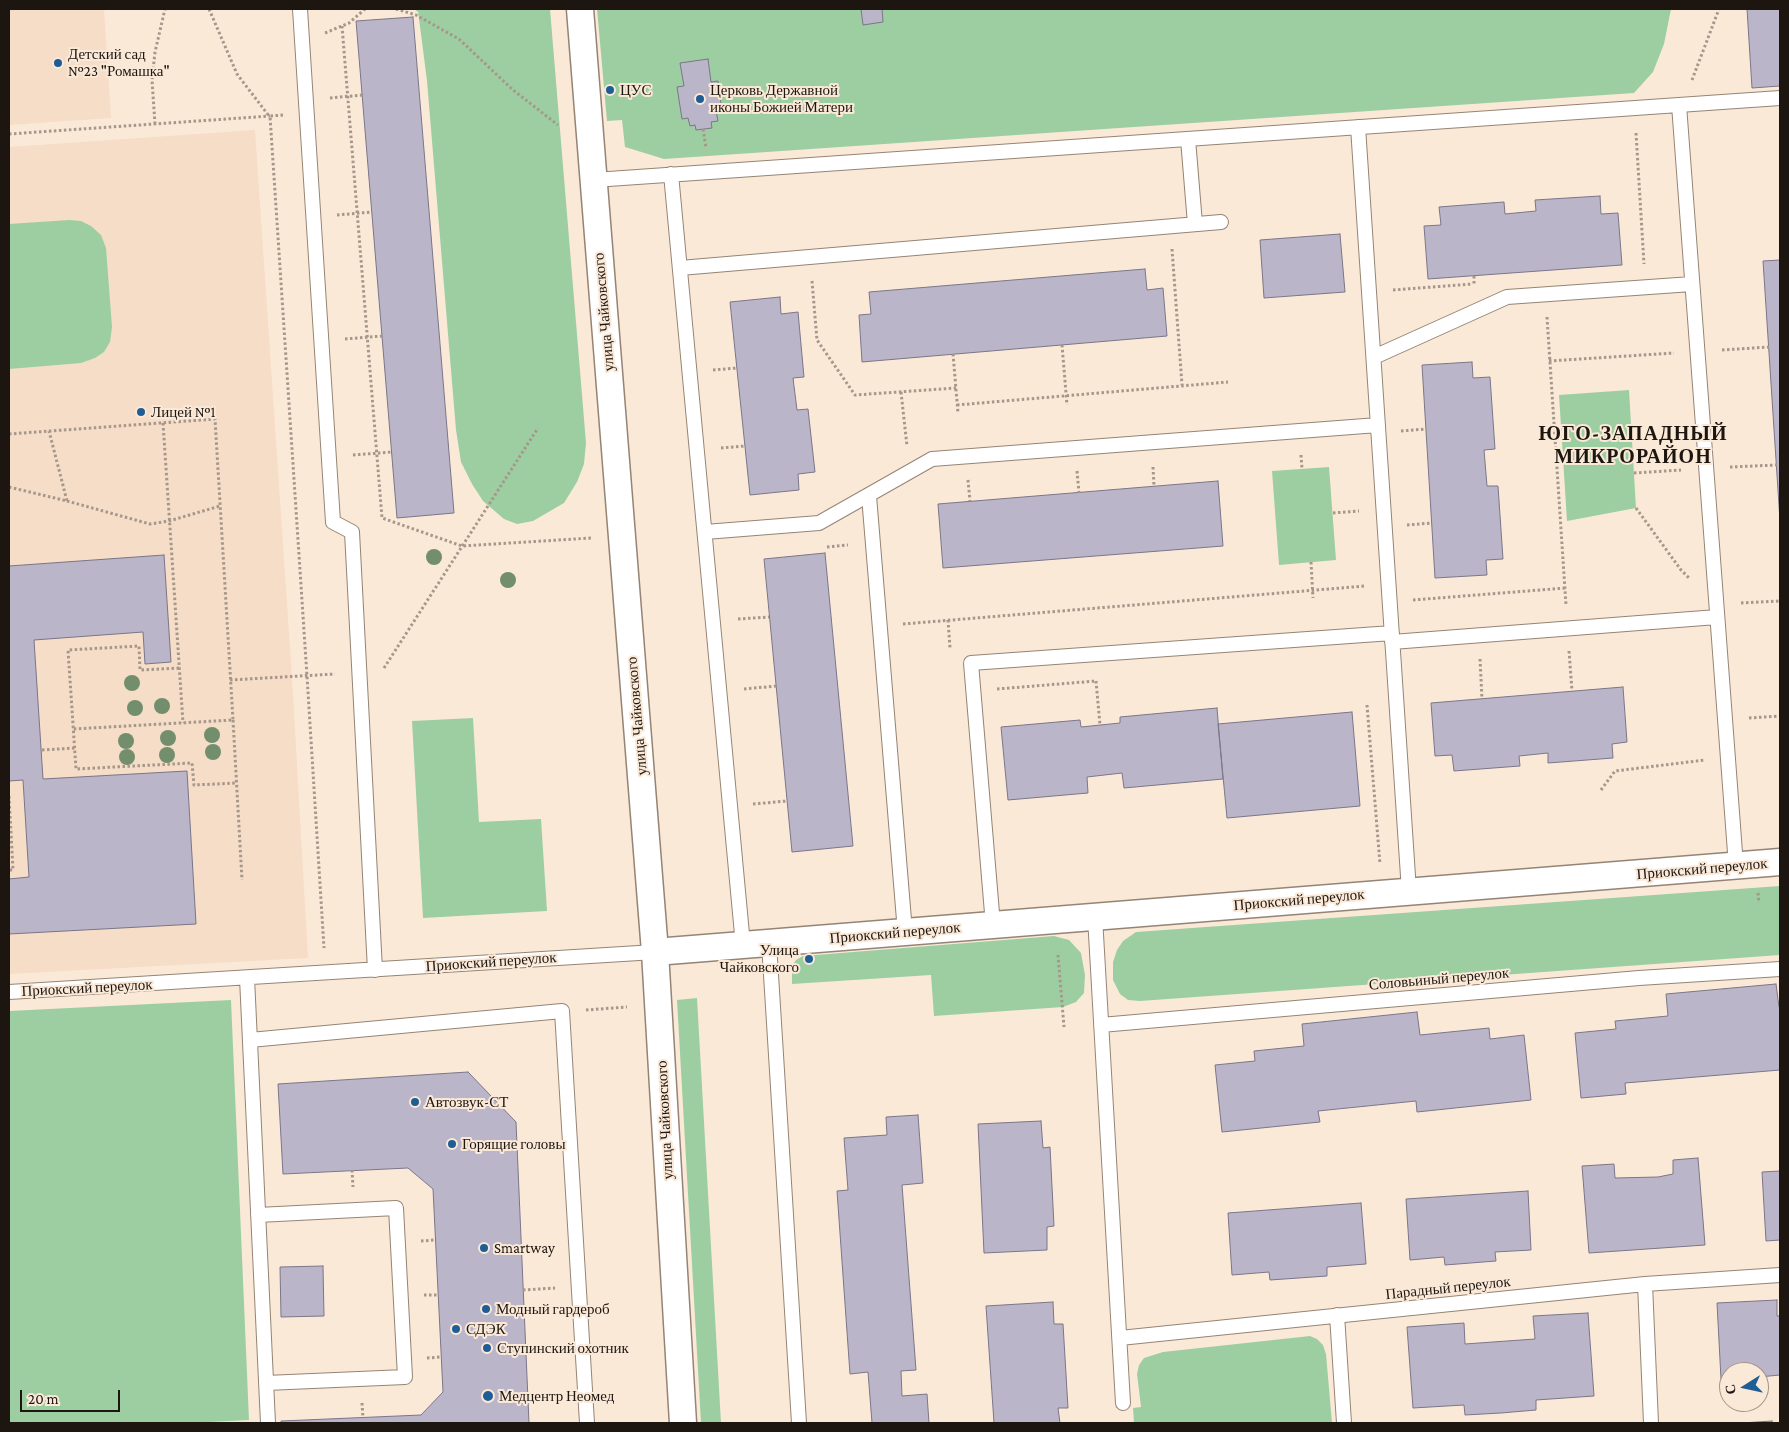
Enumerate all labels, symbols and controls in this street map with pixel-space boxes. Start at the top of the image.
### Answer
place label: Детский сад №23 "Ромашка" [68,45,170,80]
marker: Детский сад №23 "Ромашка" [52,57,64,69]
place label: ЦУС [620,81,651,99]
place label: Церковь Державной иконы Божией Матери [710,81,853,116]
marker: ЦУС [604,84,616,96]
marker: Церковь Державной иконы Божией Матери [694,93,706,105]
street label: улица Чайковского [590,252,618,372]
place label: Лицей №1 [151,403,215,421]
marker: Лицей №1 [135,406,147,418]
district label: ЮГО-ЗАПАДНЫЙ МИКРОРАЙОН [1537,422,1729,469]
street label: улица Чайковского [623,656,651,776]
street label: Приокский переулок [1636,854,1768,884]
street label: Приокский переулок [1233,885,1365,915]
street label: Приокский переулок [829,918,961,948]
place label: Улица Чайковского [720,941,799,976]
street label: Приокский переулок [425,948,557,976]
marker: Улица Чайковского [803,953,815,965]
street label: Соловьиный переулок [1368,964,1510,994]
street label: Приокский переулок [21,976,153,1000]
street label: улица Чайковского [653,1060,677,1180]
place label: Автозвук-СТ [425,1093,508,1111]
marker: Автозвук-СТ [409,1096,421,1108]
place label: Горящие головы [462,1135,566,1153]
marker: Горящие головы [446,1138,458,1150]
place label: Smartway [494,1239,555,1257]
marker: Smartway [478,1242,490,1254]
street label: Парадный переулок [1384,1272,1512,1304]
place label: Модный гардероб [496,1300,610,1318]
marker: Модный гардероб [480,1303,492,1315]
place label: СДЭК [466,1320,506,1338]
marker: СДЭК [450,1323,462,1335]
place label: Ступинский охотник [497,1339,629,1357]
marker: Ступинский охотник [481,1342,493,1354]
north arrow [1719,1362,1769,1412]
scale bar [22,1380,122,1412]
text: С [1721,1383,1739,1396]
place label: Медцентр Неомед [499,1387,614,1405]
marker: Медцентр Неомед [481,1389,495,1403]
text: 20 m [28,1391,59,1407]

